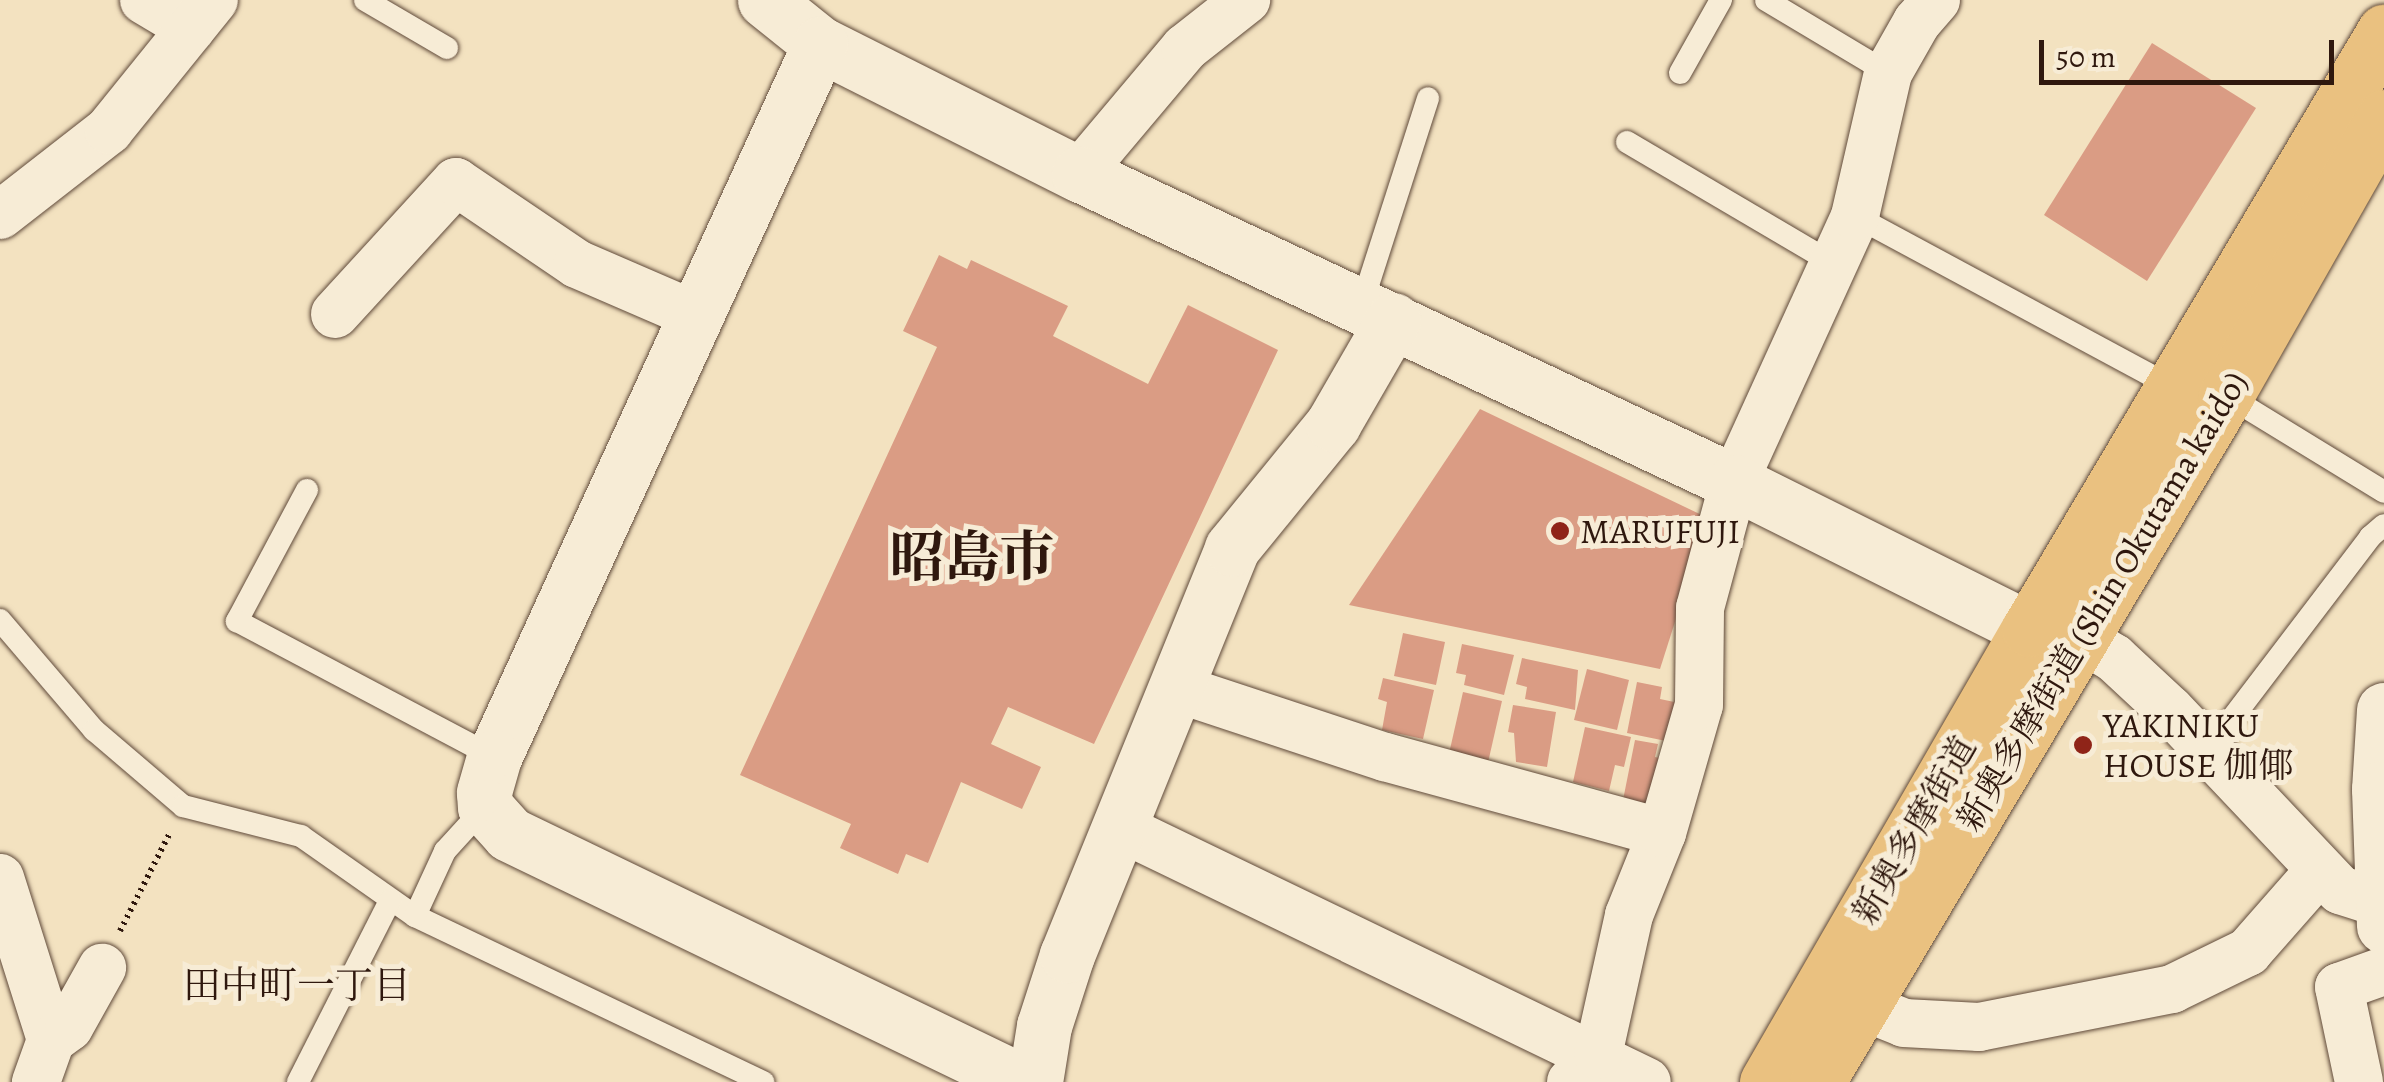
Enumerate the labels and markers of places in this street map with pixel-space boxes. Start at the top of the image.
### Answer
place label: MARUFUJI [1580,510,1740,552]
marker: MARUFUJI [1549,520,1571,542]
place label: YAKINIKU HOUSE 伽倻 [2103,704,2294,786]
marker: YAKINIKU HOUSE 伽倻 [2072,734,2094,756]

